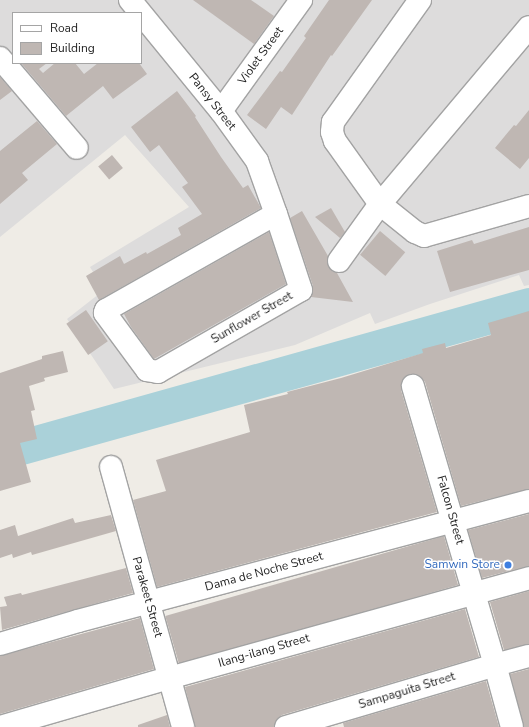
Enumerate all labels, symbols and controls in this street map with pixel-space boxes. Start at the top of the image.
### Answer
legend [12,12,142,64]
text: Road [50,20,78,36]
street label: Violet Street [235,24,287,88]
text: Building [50,40,95,56]
street label: Pansy Street [185,71,239,133]
street label: Sunflower Street [209,289,295,347]
street label: Falcon Street [433,474,467,546]
street label: Dama de Noche Street [203,549,325,595]
street label: Parakeet Street [129,555,165,639]
place label: Samwin Store [424,558,500,572]
marker: Samwin Store [503,560,513,570]
street label: Ilang-ilang Street [217,631,311,671]
street label: Sampaguita Street [357,669,457,713]

